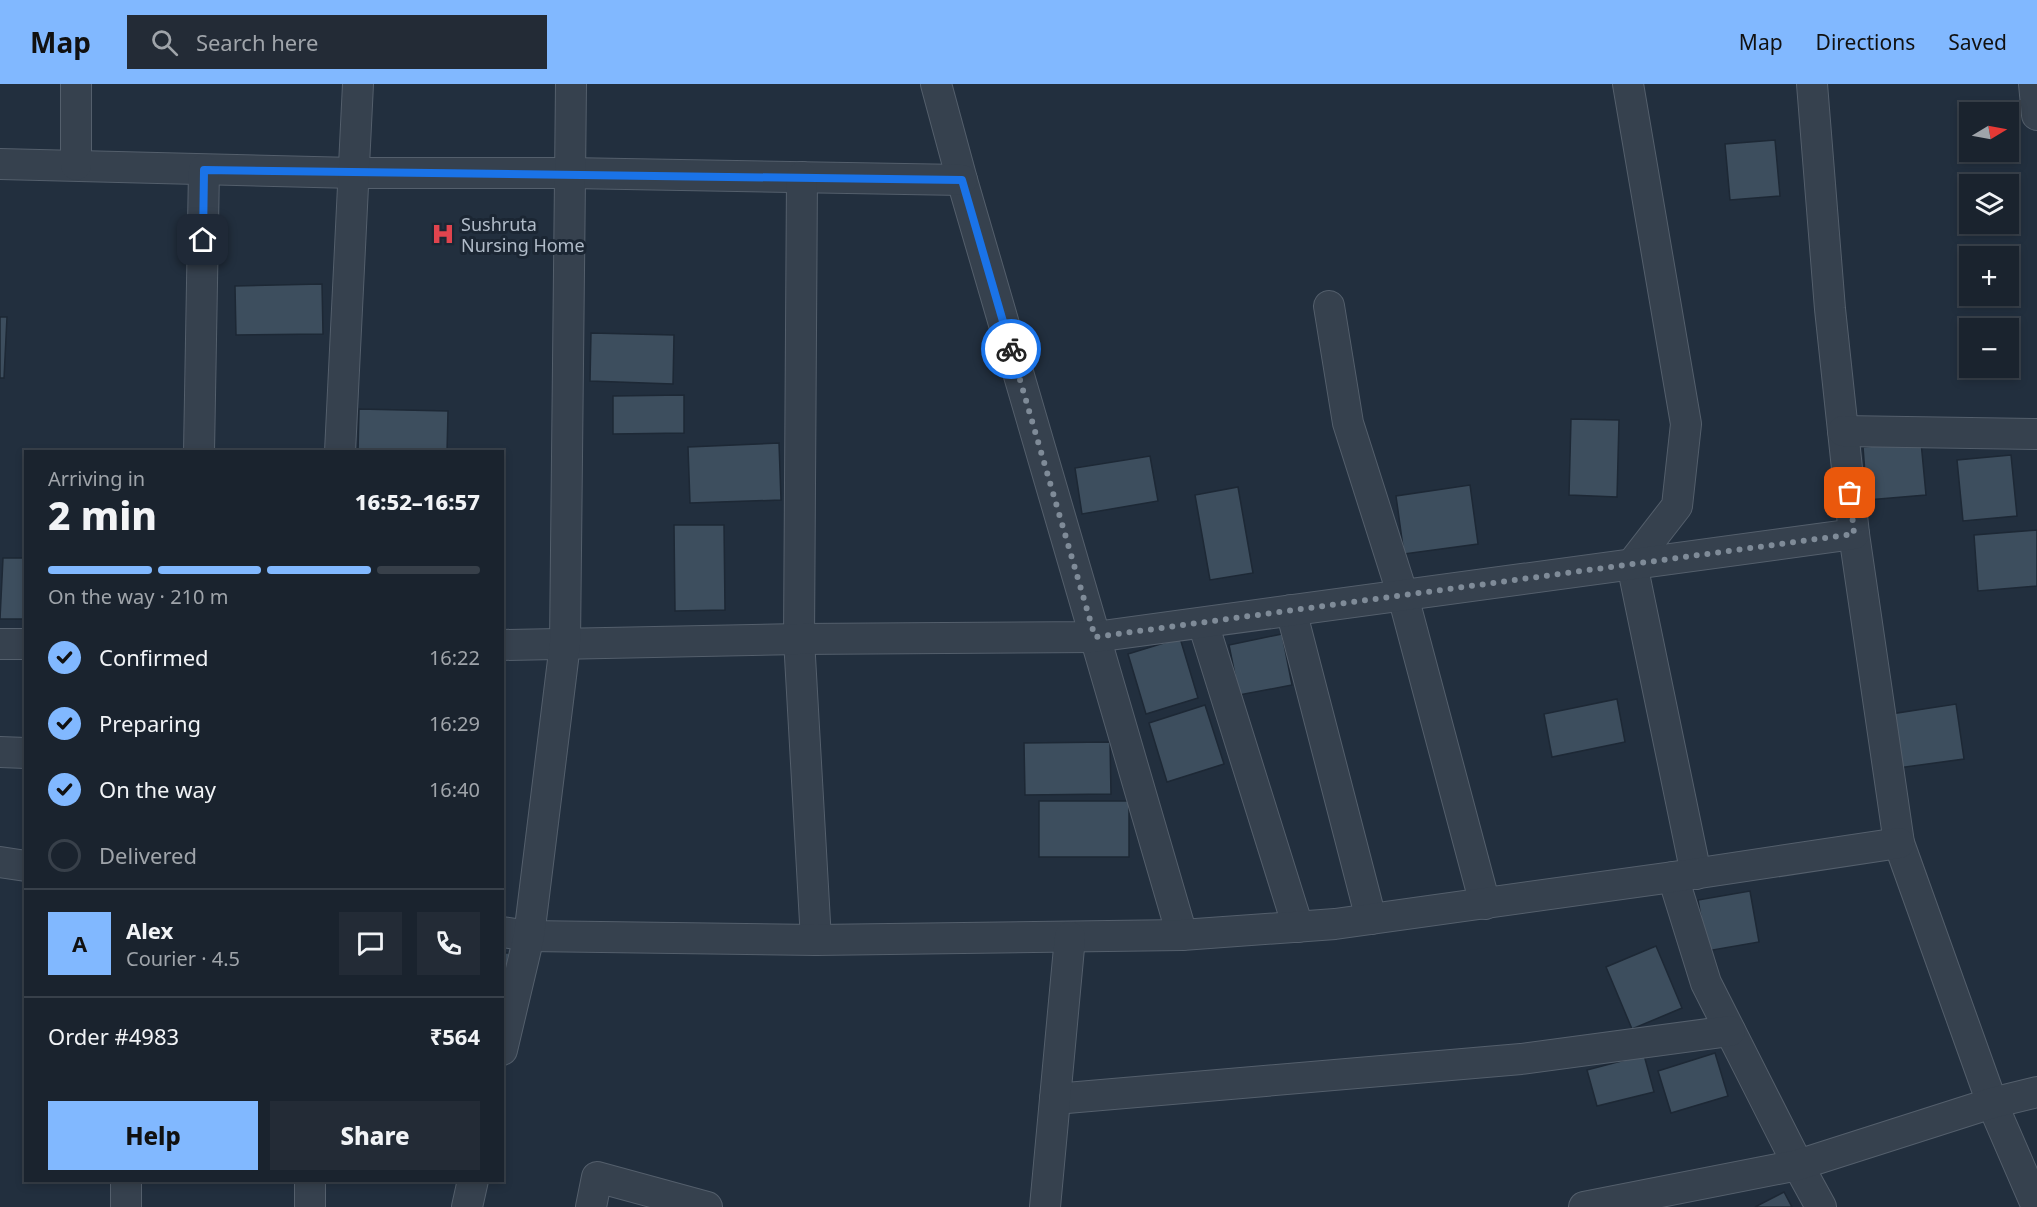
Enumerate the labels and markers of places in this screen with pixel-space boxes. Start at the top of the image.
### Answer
place label: Sushruta Nursing Home [461,212,585,257]
pin [177,214,228,265]
hospital icon: Sushruta Nursing Home [430,221,456,247]
pin [1824,467,1875,518]

